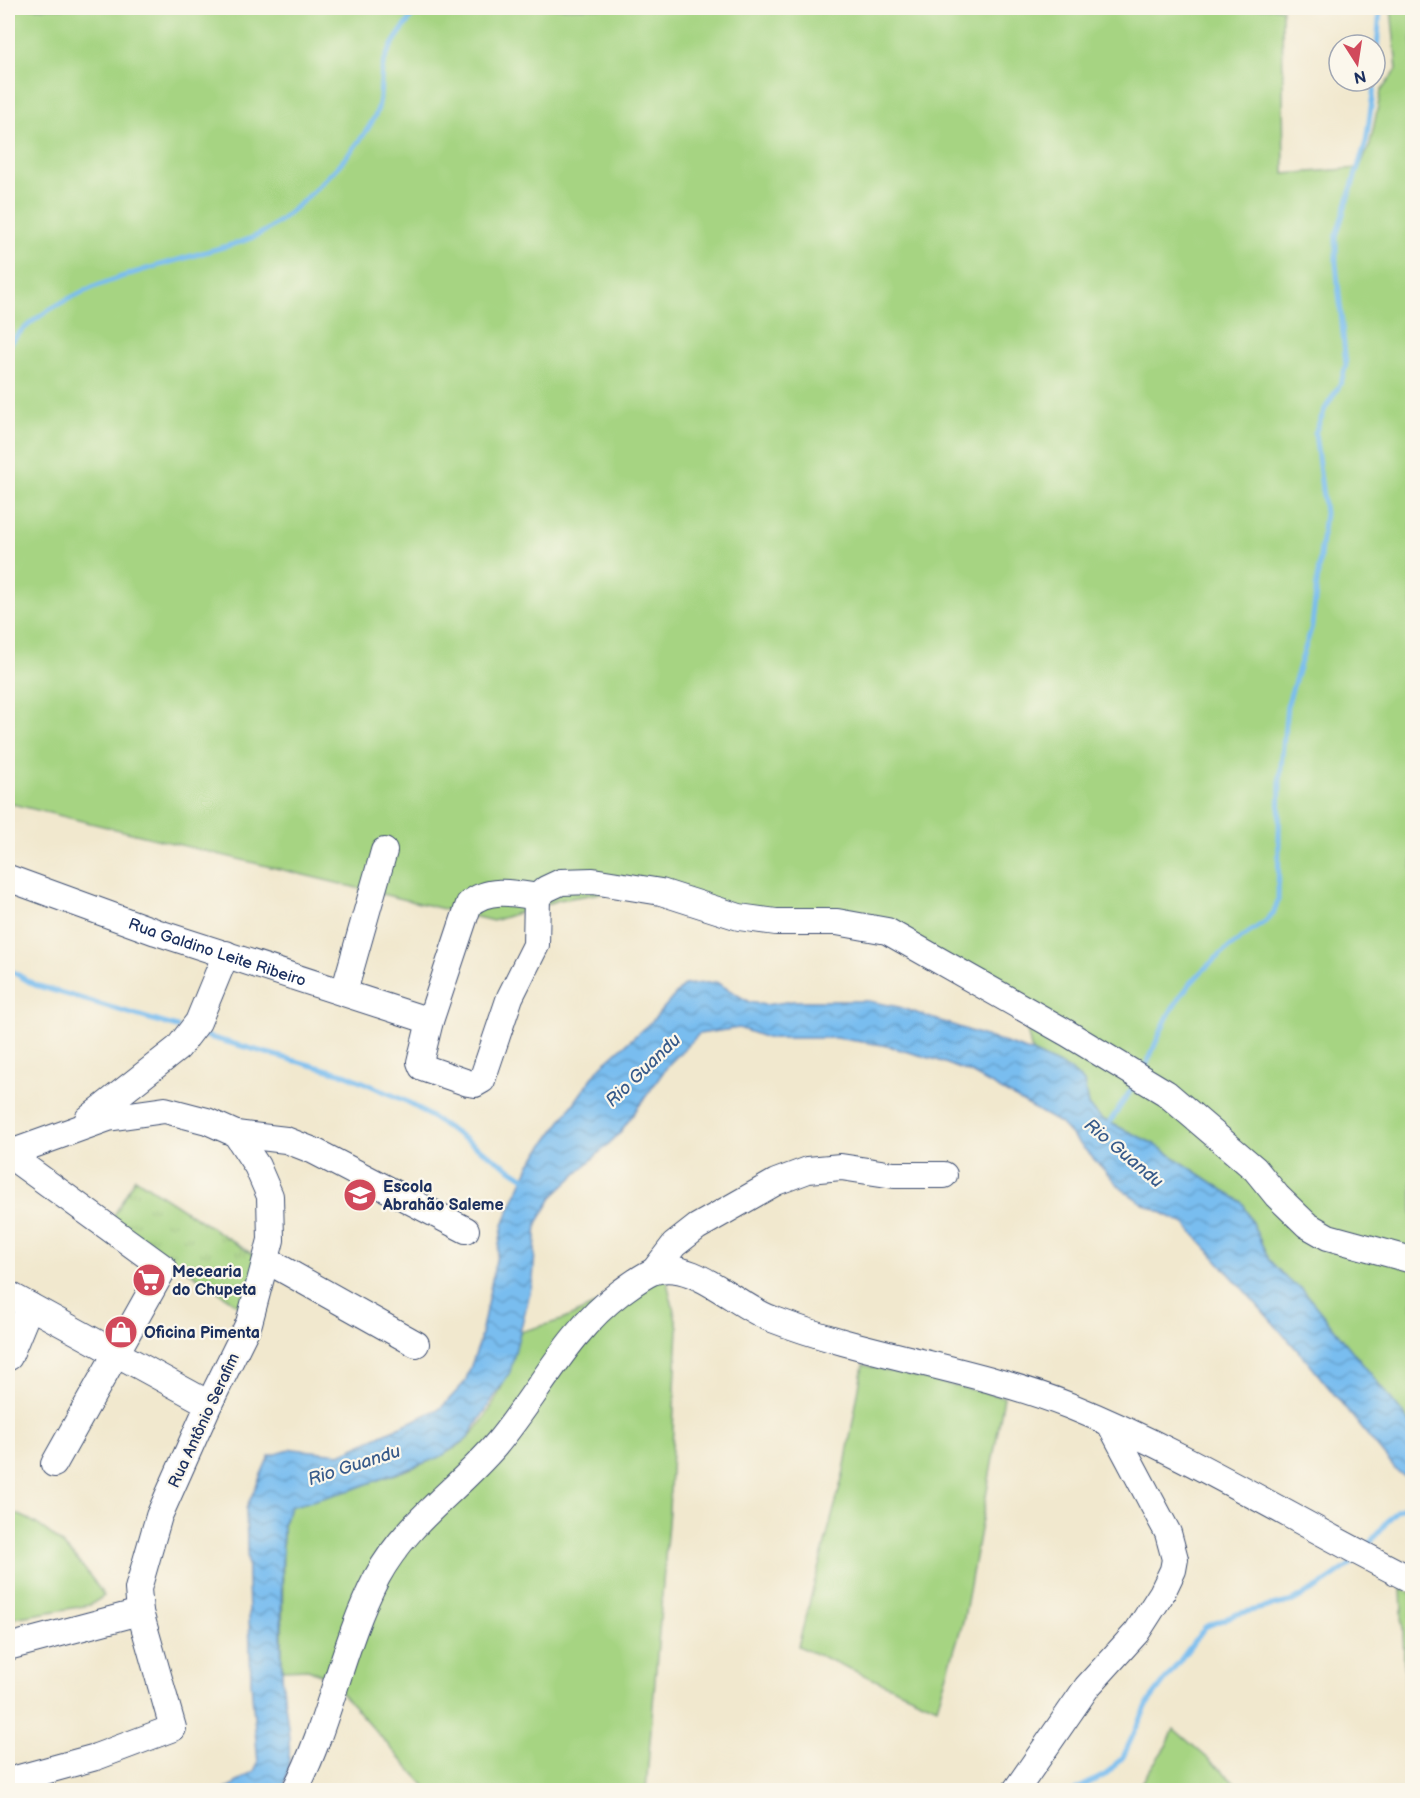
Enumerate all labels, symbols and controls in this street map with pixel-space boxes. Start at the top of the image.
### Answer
north arrow [1327,33,1387,93]
text: N [1352,66,1368,87]
street label: Rua Galdino Leite Ribeiro [125,915,308,991]
water label: Rio Guandu [601,1029,685,1111]
water label: Rio Guandu [1080,1114,1167,1192]
school or university icon: Escola Abrahão Saleme [342,1177,378,1213]
place label: Escola Abrahão Saleme [382,1178,504,1215]
supermarket icon: Mecearia do Chupeta [131,1262,167,1298]
place label: Mecearia do Chupeta [172,1263,256,1300]
shop icon: Oficina Pimenta [103,1314,139,1350]
place label: Oficina Pimenta [144,1324,260,1343]
street label: Rua Antônio Serafim [165,1350,244,1491]
water label: Rio Guandu [305,1441,403,1490]

